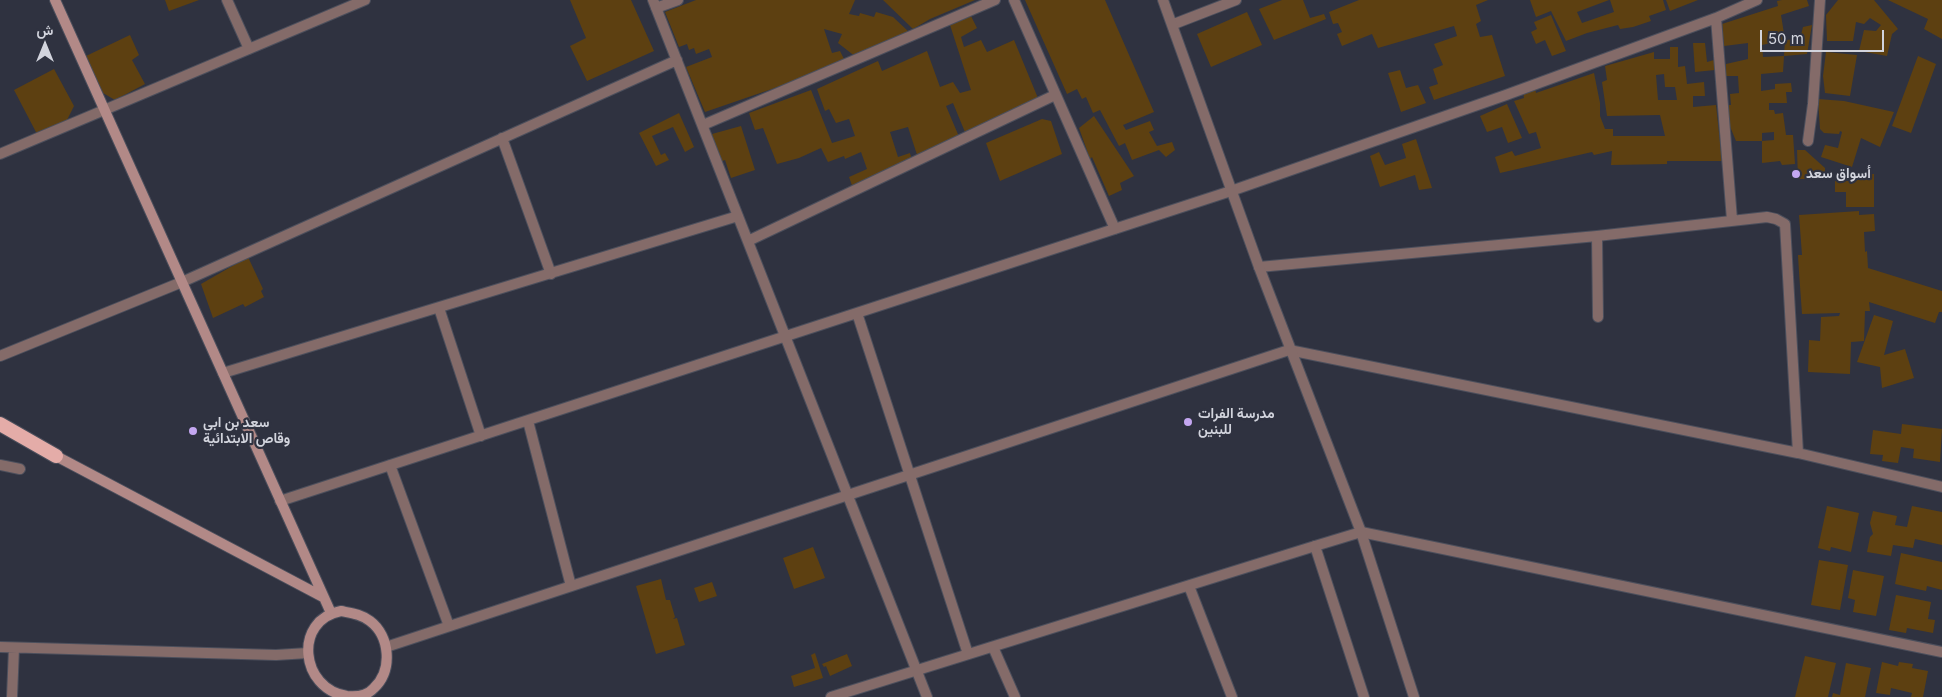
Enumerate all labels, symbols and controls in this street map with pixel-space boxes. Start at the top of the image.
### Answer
north arrow [20,20,70,70]
scale bar [1762,20,1886,52]
text: ش [37,21,53,38]
text: 50 m [1768,29,1804,48]
place label: أسواق سعد [1806,166,1871,182]
marker: أسواق سعد [1790,168,1802,180]
place label: مدرسة الفرات للبنين [1198,406,1275,438]
place label: سعد بن ابي وقاص الابتدائية [203,415,290,448]
marker: مدرسة الفرات للبنين [1182,416,1194,428]
marker: سعد بن ابي وقاص الابتدائية [187,425,199,437]

